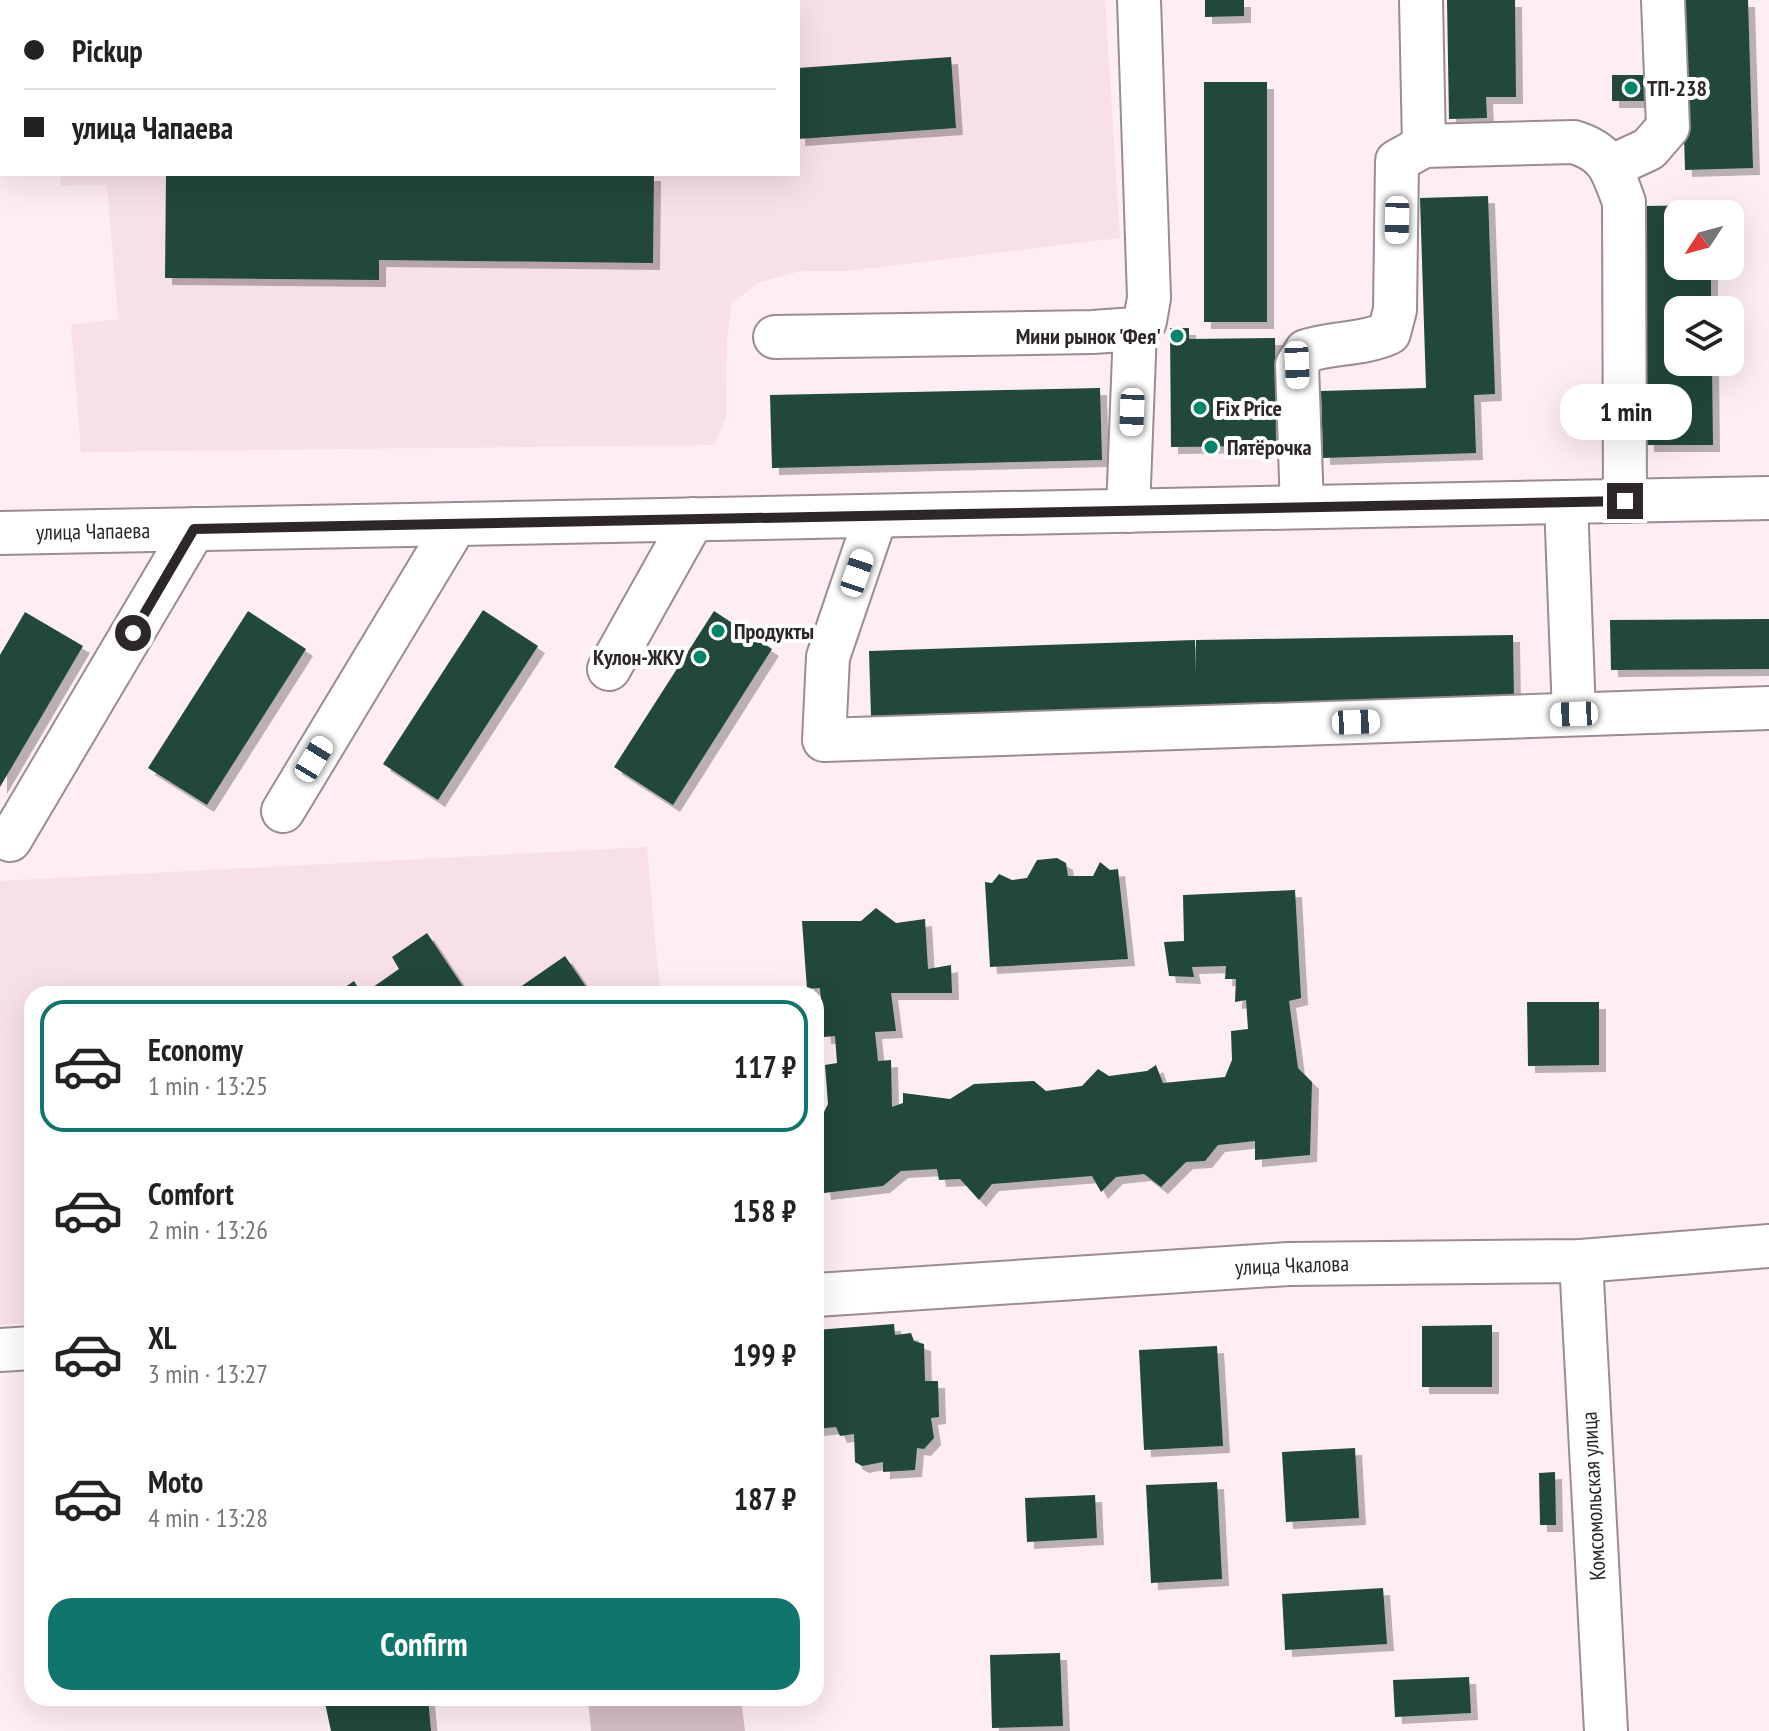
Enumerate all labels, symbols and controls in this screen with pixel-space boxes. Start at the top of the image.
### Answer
text: Pickup [72,31,143,70]
place label: ТП-238 [1647,74,1707,102]
marker: ТП-238 [1622,79,1640,97]
text: улица Чапаева [72,108,233,147]
car [1385,196,1409,244]
north arrow [1664,200,1744,280]
map controls [1664,200,1744,376]
button: layers [1664,296,1744,376]
place label: Мини рынок 'Фея' [1016,322,1161,350]
marker: Мини рынок 'Фея' [1168,327,1186,345]
car [1284,341,1310,389]
callout: 1 min [1559,385,1691,441]
car [1119,388,1145,436]
place label: Fix Price [1216,394,1282,422]
text: 1 min [1600,395,1652,428]
marker: Fix Price [1191,399,1209,417]
place label: Пятёрочка [1227,433,1312,461]
marker: Пятёрочка [1202,438,1220,456]
route end [1607,483,1643,519]
street label: улица Чапаева [36,516,150,546]
car [838,546,876,600]
route start [115,615,151,651]
place label: Продукты [734,617,814,645]
marker: Продукты [709,622,727,640]
place label: Кулон-ЖКУ [593,643,685,671]
marker: Кулон-ЖКУ [691,648,709,666]
car [1550,701,1598,727]
car [1332,709,1380,735]
car [291,732,337,786]
icon: car [52,1030,124,1102]
text: Economy [148,1030,243,1069]
text: 117 ₽ [734,1047,796,1086]
text: 1 min · 13:25 [148,1069,268,1102]
icon: car [52,1174,124,1246]
text: Comfort [148,1174,234,1213]
text: 158 ₽ [732,1191,796,1230]
text: 2 min · 13:26 [148,1213,268,1246]
street label: улица Чкалова [1235,1249,1349,1281]
icon: car [52,1318,124,1390]
text: XL [148,1318,177,1357]
text: 199 ₽ [732,1335,796,1374]
text: 3 min · 13:27 [148,1357,268,1390]
street label: Комсомольская улица [1575,1411,1611,1581]
icon: car [52,1462,124,1534]
text: Moto [148,1462,203,1501]
text: 187 ₽ [734,1479,796,1518]
text: 4 min · 13:28 [148,1501,268,1534]
button: Confirm [48,1598,800,1690]

